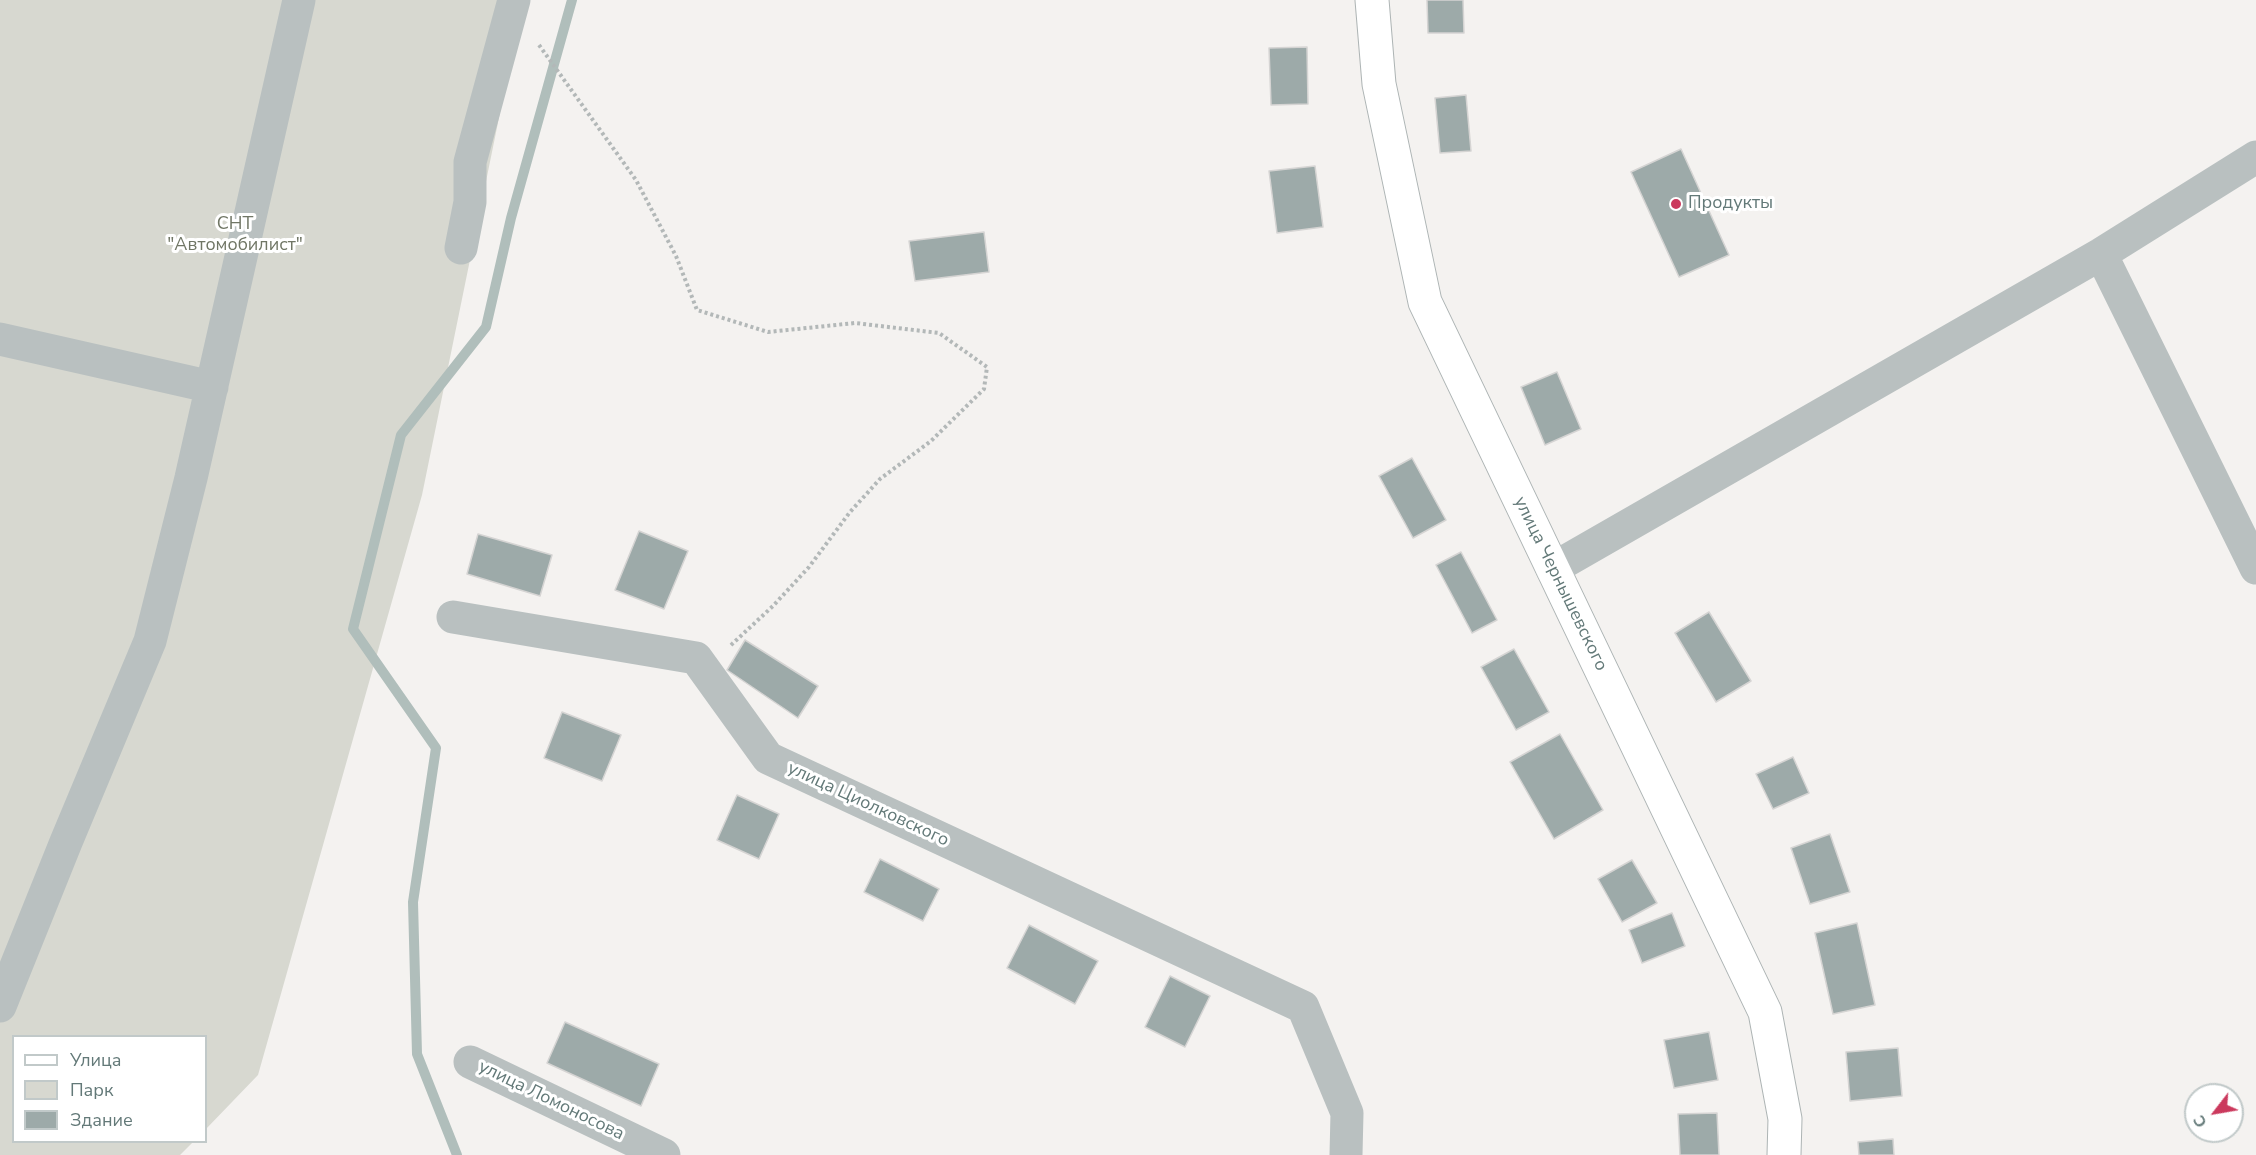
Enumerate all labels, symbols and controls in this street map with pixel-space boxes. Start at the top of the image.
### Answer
place label: Продукты [1688,193,1773,215]
marker: Продукты [1669,197,1683,211]
park label: СНТ "Автомобилист" [167,214,303,256]
street label: улица Чернышевского [1508,493,1612,675]
street label: улица Циолковского [784,758,952,852]
legend [12,1035,207,1143]
text: Улица [70,1048,121,1072]
street label: улица Ломоносова [475,1056,627,1146]
text: Парк [70,1078,113,1102]
north arrow [2184,1083,2244,1143]
text: Здание [70,1108,133,1132]
text: С [2188,1111,2213,1132]

